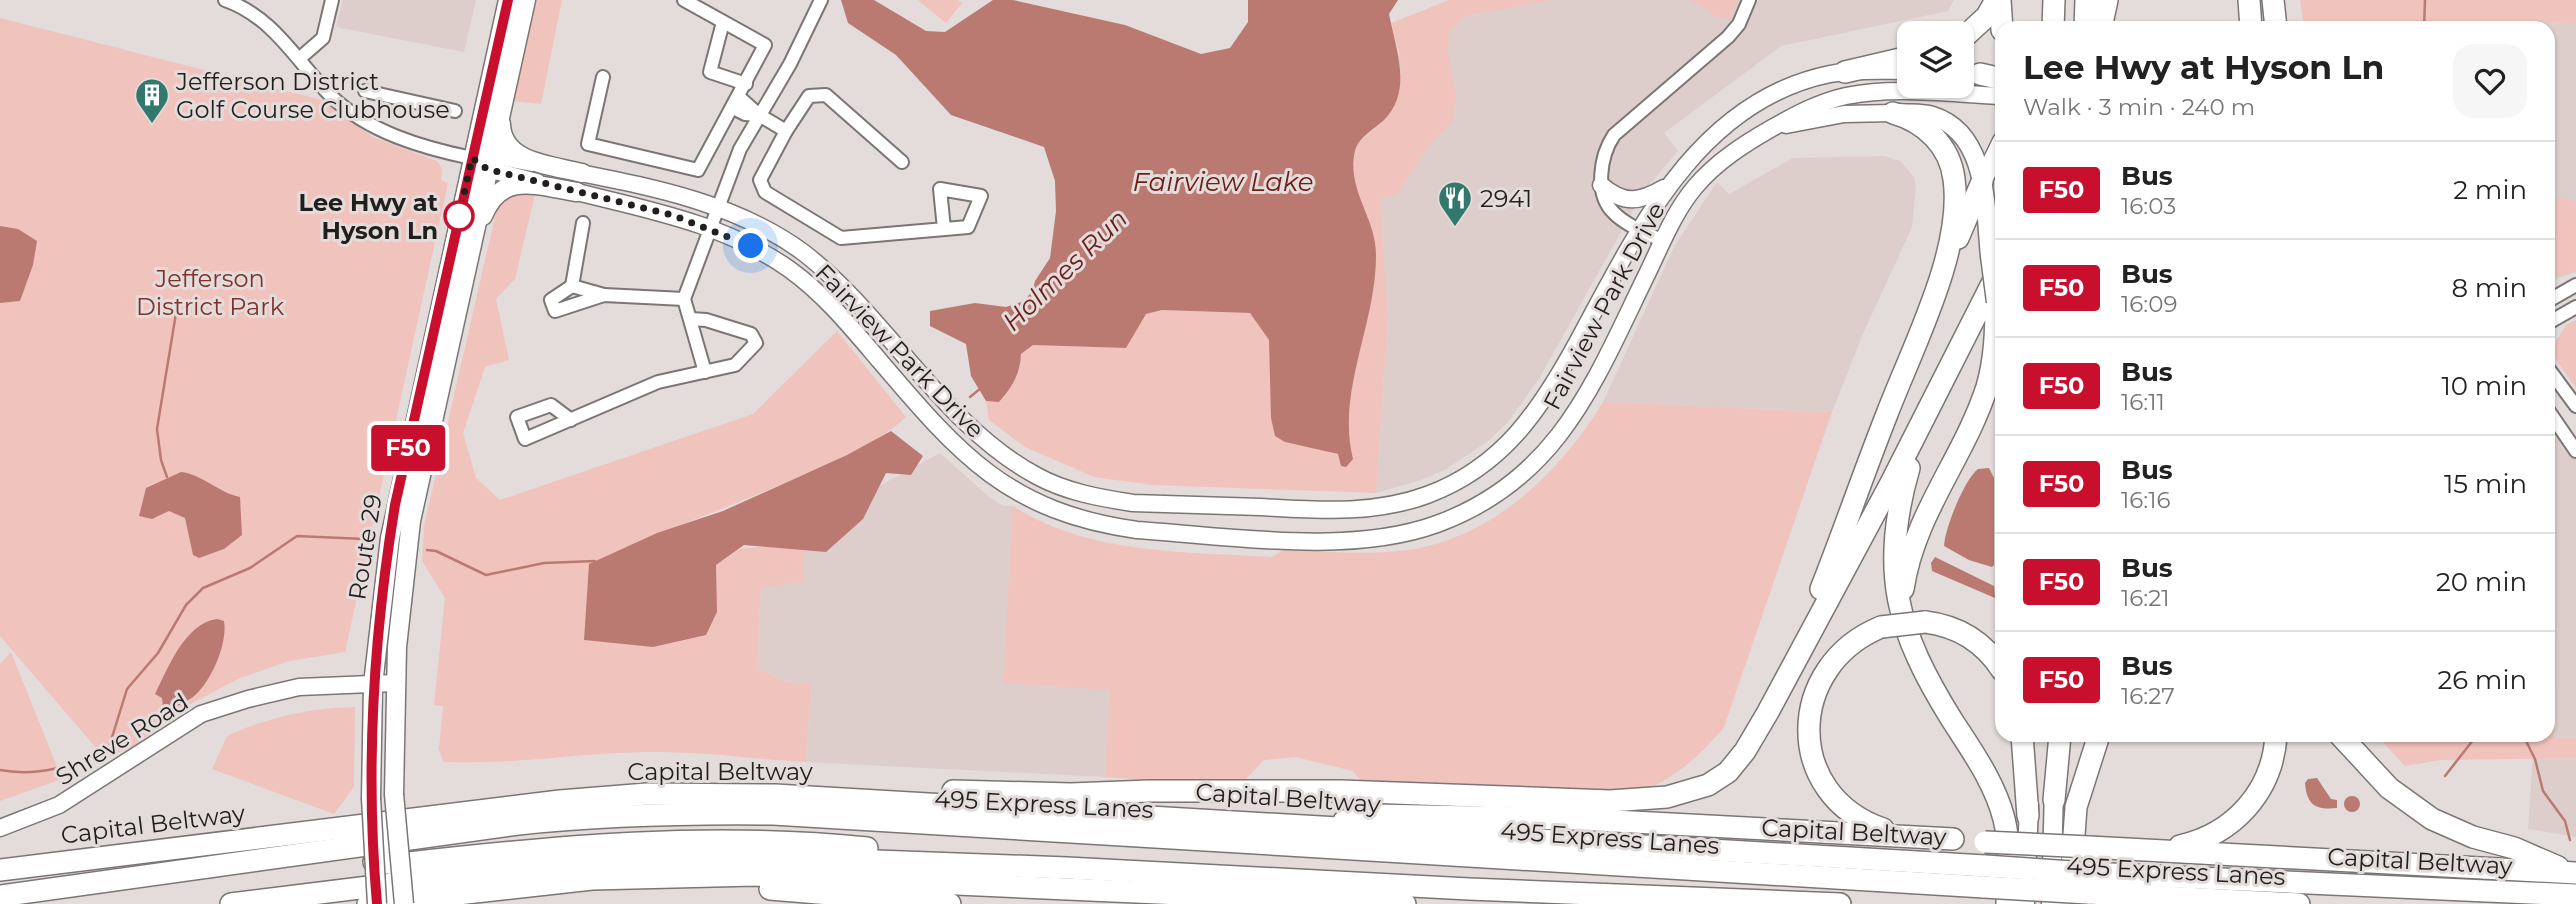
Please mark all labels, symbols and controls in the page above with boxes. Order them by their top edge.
map controls [1897,21,1974,98]
button: layers [1897,21,1974,98]
button: heart [2453,44,2527,118]
text: Lee Hwy at Hyson Ln [2023,47,2384,87]
place label: Jefferson District Golf Course Clubhouse [175,67,450,124]
building icon: Jefferson District Golf Course Clubhouse [133,76,171,125]
text: Walk · 3 min · 240 m [2023,93,2255,121]
text: Bus [2121,160,2173,192]
water label: Fairview Lake [1133,166,1313,198]
text: 2 min [2453,174,2527,206]
text: F50 [2039,175,2084,204]
restaurant icon: 2941 [1436,179,1474,228]
place label: 2941 [1480,184,1532,213]
place label: Lee Hwy at Hyson Ln [299,188,439,245]
text: 16:03 [2121,192,2176,220]
street label: Fairview Park Drive [1537,197,1671,415]
marker: Lee Hwy at Hyson Ln [444,201,474,231]
water label: Holmes Run [996,203,1134,337]
your location [733,228,768,263]
street label: Fairview Park Drive [810,258,990,444]
text: Bus [2121,258,2173,290]
park label: Jefferson District Park [136,264,285,321]
text: 8 min [2451,272,2527,304]
text: F50 [2039,273,2084,302]
text: 16:09 [2121,290,2177,318]
text: Bus [2121,356,2173,388]
text: 10 min [2441,370,2527,402]
text: F50 [2039,371,2084,400]
text: 16:11 [2121,388,2165,416]
line badge: F50 [368,425,448,471]
text: F50 [385,433,431,462]
text: Bus [2121,454,2173,486]
text: 15 min [2444,468,2527,500]
text: F50 [2039,469,2084,498]
text: 16:16 [2121,486,2171,514]
street label: Route 29 [342,492,388,602]
text: Bus [2121,552,2173,584]
text: 20 min [2436,566,2527,598]
text: F50 [2039,567,2084,596]
text: 16:21 [2121,584,2170,612]
text: Bus [2121,650,2173,682]
text: 26 min [2437,664,2527,696]
text: F50 [2039,665,2084,694]
text: 16:27 [2121,682,2175,710]
street label: Shreve Road [50,687,194,791]
street label: Capital Beltway [627,757,813,786]
street label: Capital Beltway [1195,777,1381,819]
street label: 495 Express Lanes [934,784,1154,824]
street label: Capital Beltway [59,798,247,850]
street label: Capital Beltway [1761,813,1947,851]
street label: 495 Express Lanes [1500,816,1720,860]
street label: Capital Beltway [2327,842,2513,880]
street label: 495 Express Lanes [2066,851,2286,891]

